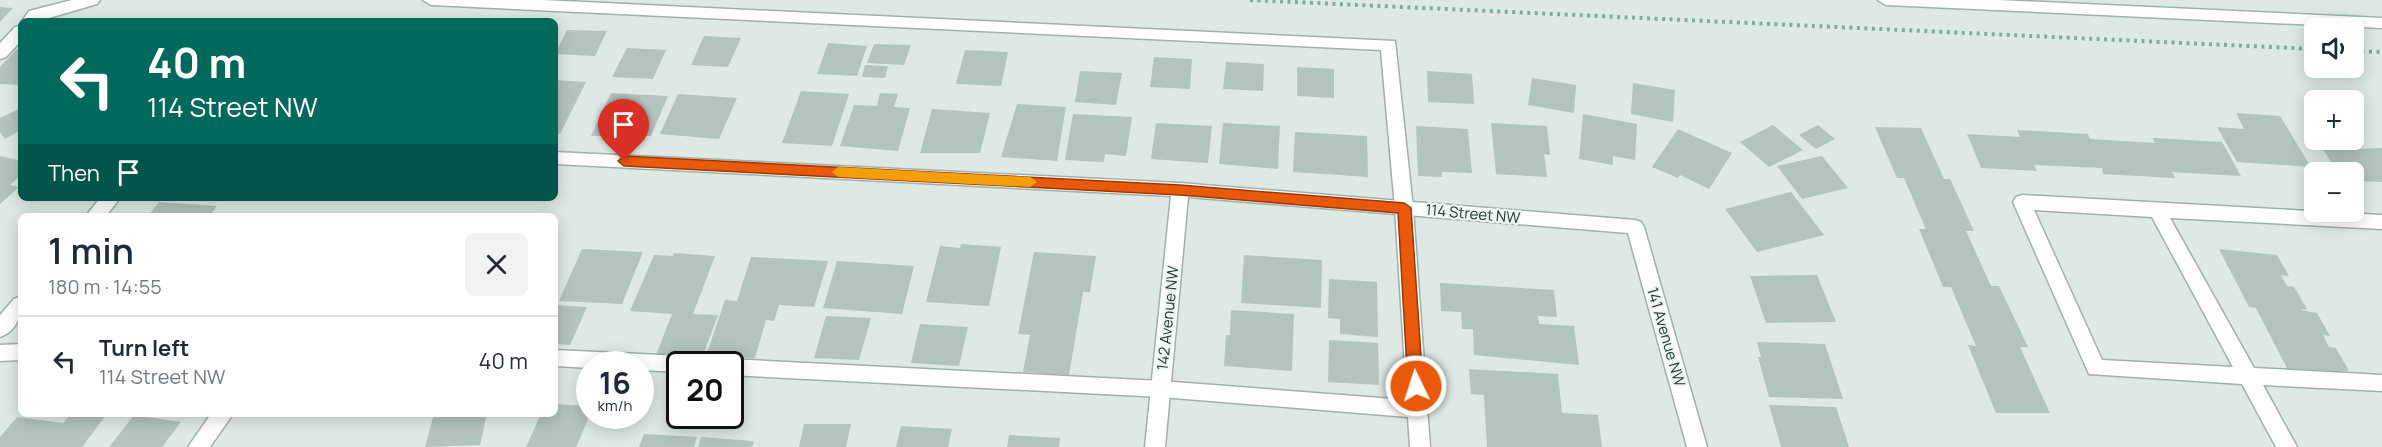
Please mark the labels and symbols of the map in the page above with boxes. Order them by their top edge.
pin [598,99,649,161]
street label: 114 Street NW [1425,199,1521,228]
street label: 142 Avenue NW [1152,265,1183,371]
street label: 141 Avenue NW [1642,285,1691,389]
speed limit sign: 20 [666,351,744,429]
position arrow [1384,354,1448,418]

